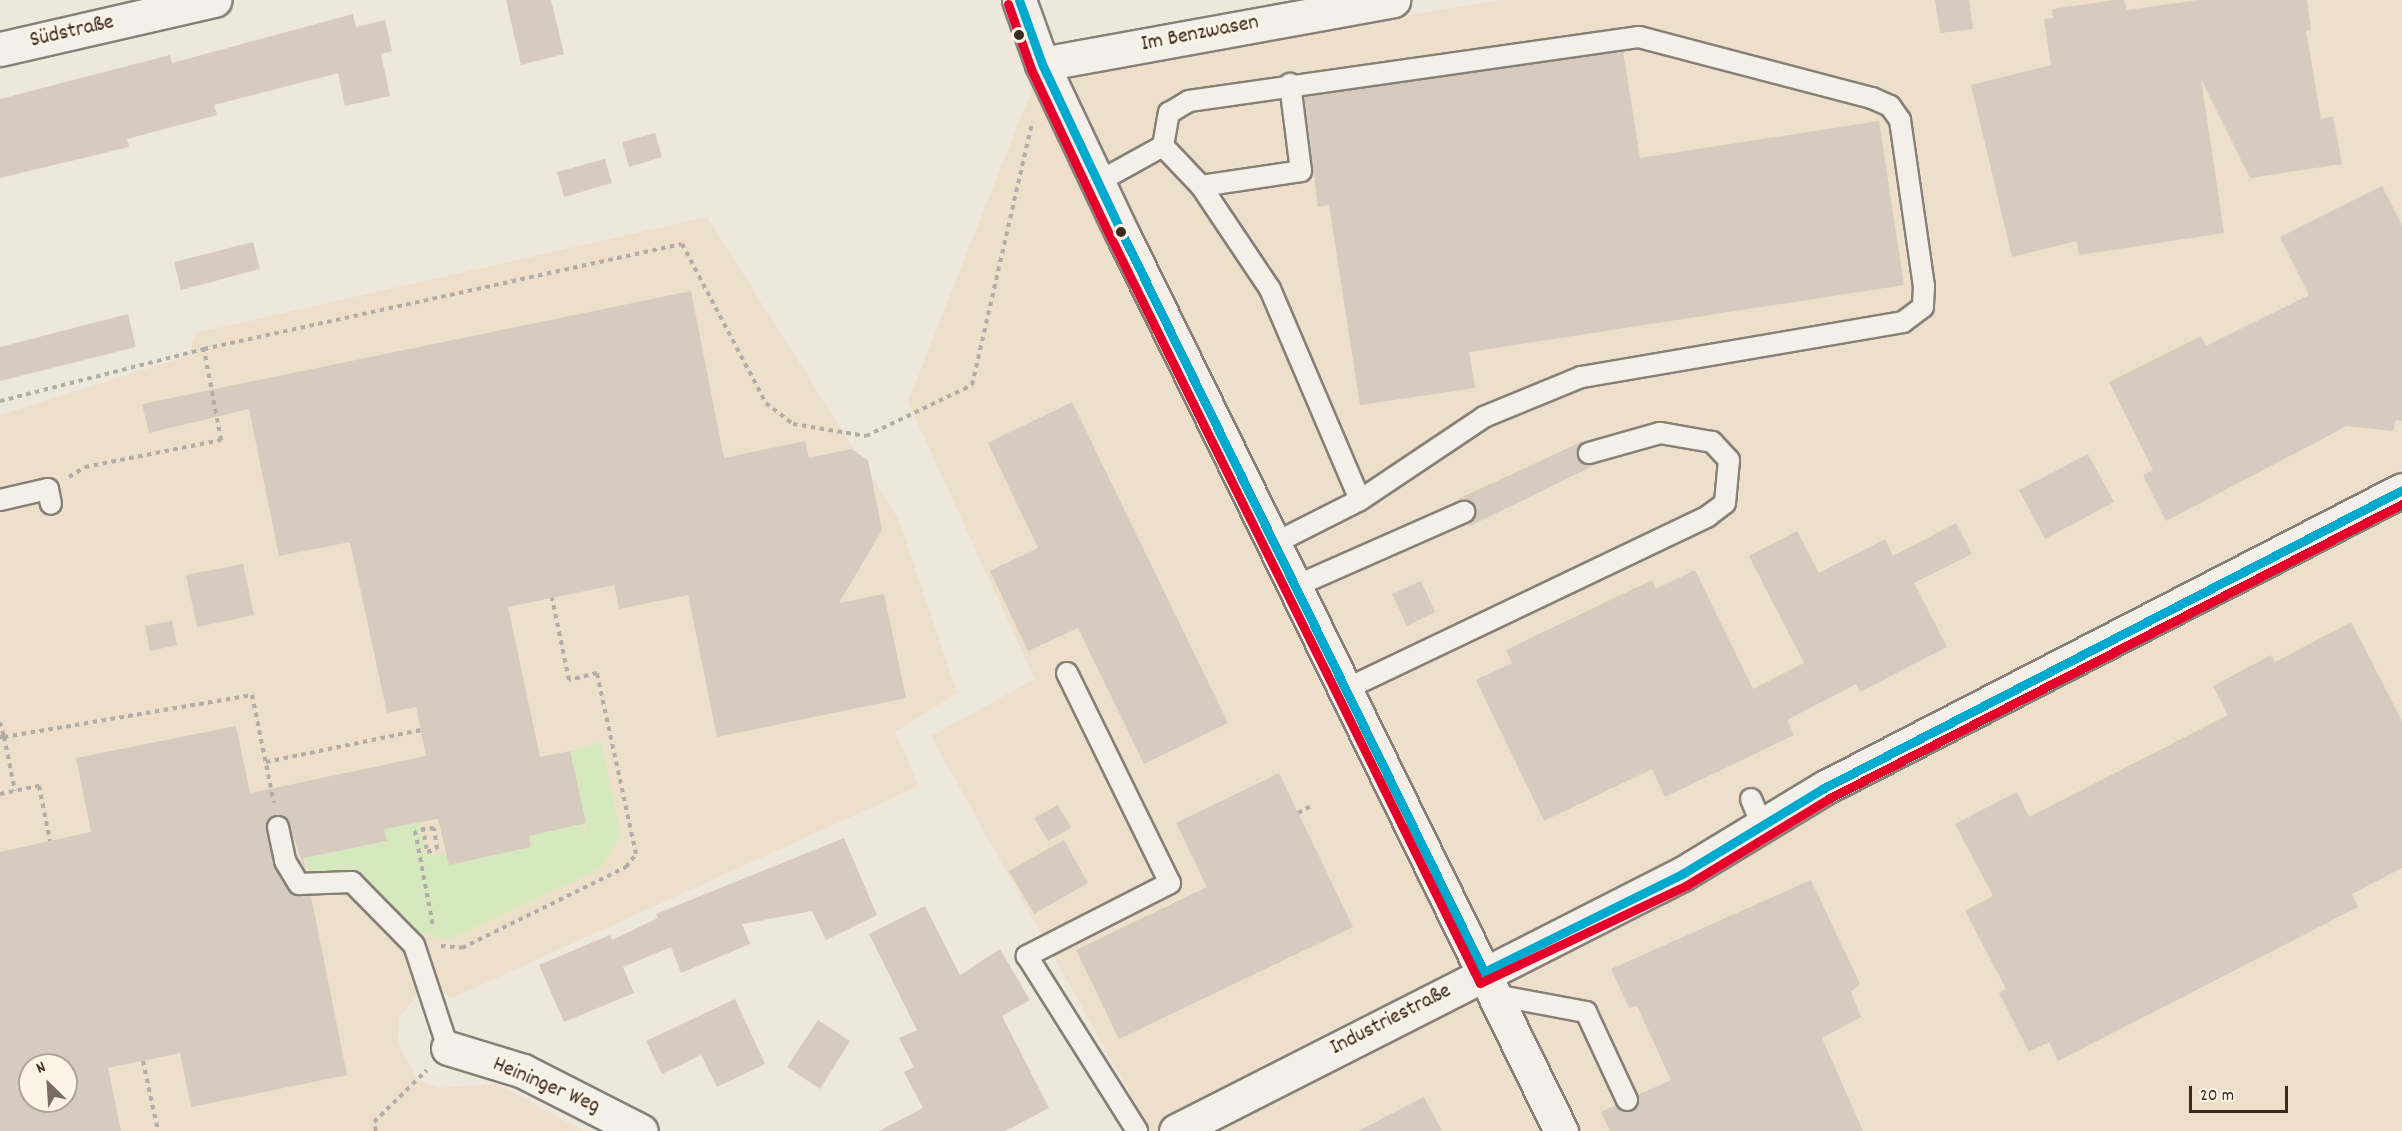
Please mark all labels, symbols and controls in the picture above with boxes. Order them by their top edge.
street label: Südstraße [27,10,117,54]
street label: Im Benzwasen [1139,10,1261,58]
unlabelled marker [1013,29,1025,41]
unlabelled marker [1115,226,1127,238]
street label: Industriestraße [1326,978,1456,1062]
street label: Heininger Weg [488,1052,604,1120]
north arrow [18,1053,78,1113]
text: N [33,1056,49,1080]
scale bar [2192,1074,2291,1112]
text: 20 m [2200,1084,2234,1109]

